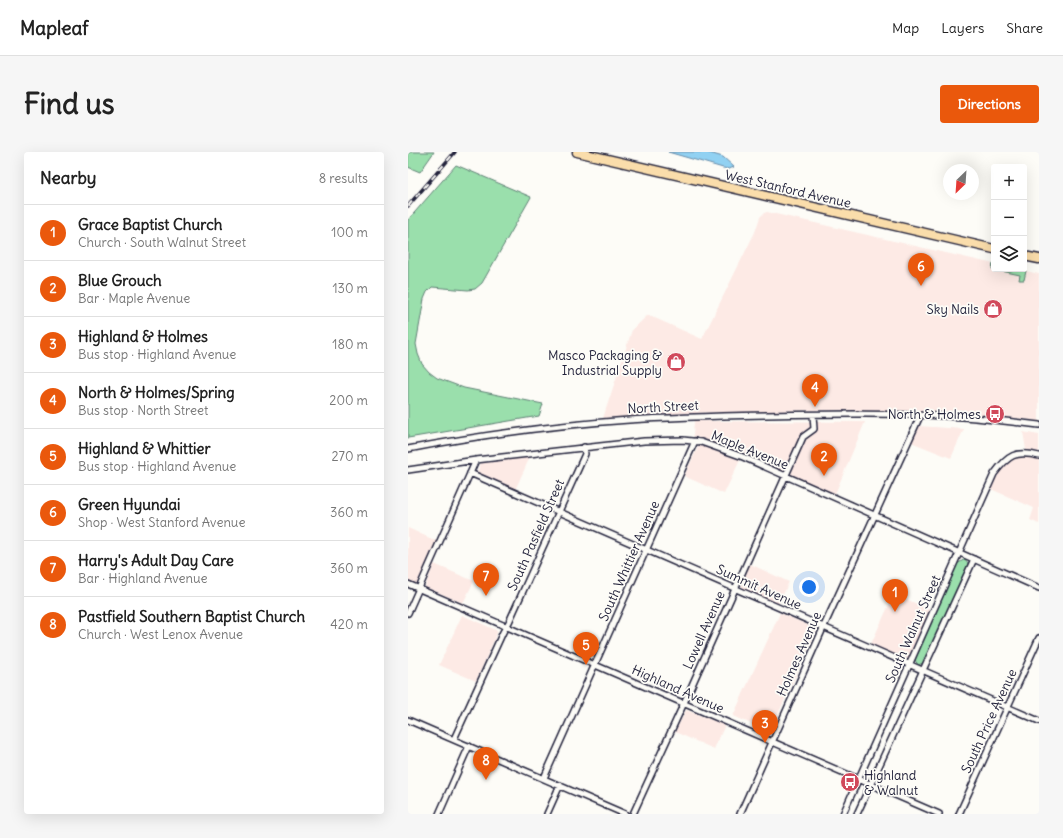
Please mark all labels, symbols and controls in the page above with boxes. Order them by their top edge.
text: Mapleaf [20,16,89,40]
text: Map [892,19,919,37]
text: Layers [941,19,984,37]
text: Share [1006,19,1043,37]
button: Directions [940,85,1039,123]
text: Find us [24,86,115,122]
north arrow [943,164,979,200]
map controls [991,164,1027,272]
button: + [991,164,1027,200]
street label: West Stanford Avenue [723,166,853,212]
text: Nearby [40,167,96,189]
text: 8 results [319,170,368,187]
button: − [991,200,1027,236]
text: Grace Baptist Church [78,215,222,234]
text: 1 [50,224,56,241]
text: 100 m [331,224,368,241]
text: Church · South Walnut Street [78,234,246,251]
button: layers [991,236,1027,272]
pin: 6 [908,253,934,286]
text: Blue Grouch [78,271,162,290]
text: 2 [49,280,57,297]
text: 130 m [332,280,368,297]
text: Bar · Maple Avenue [78,290,190,307]
shop icon: Sky Nails [982,298,1004,320]
place label: Sky Nails [927,301,979,318]
text: Highland & Holmes [78,327,208,346]
text: 3 [49,336,57,353]
text: 180 m [332,336,368,353]
text: Bus stop · Highland Avenue [78,346,236,363]
place label: Masco Packaging & Industrial Supply [548,347,662,379]
shop icon: Masco Packaging & Industrial Supply [665,351,687,373]
pin: 4 [802,374,828,407]
text: North & Holmes/Spring [78,383,235,402]
text: 4 [49,392,57,409]
text: 200 m [329,392,368,409]
street label: North Street [627,397,700,417]
text: Bus stop · North Street [78,402,208,419]
bus stop icon: North & Holmes [984,403,1006,425]
place label: North & Holmes [888,406,981,423]
street label: Maple Avenue [709,427,791,473]
text: Highland & Whittier [78,439,211,458]
pin: 2 [811,443,837,476]
text: 5 [49,448,57,465]
text: 270 m [331,448,368,465]
text: Bus stop · Highland Avenue [78,458,236,475]
street label: South Pasfield Street [504,476,569,593]
text: Green Hyundai [78,495,180,514]
street label: South Whittier Avenue [595,498,663,624]
text: 6 [49,504,57,521]
text: 360 m [330,504,368,521]
text: Shop · West Stanford Avenue [78,514,245,531]
text: Harry's Adult Day Care [78,551,234,570]
text: 7 [50,560,56,577]
text: 360 m [330,560,368,577]
street label: Summit Avenue [714,561,804,613]
pin: 7 [473,563,499,596]
text: Bar · Highland Avenue [78,570,208,587]
street label: South Walnut Street [882,572,945,685]
your location [799,577,819,597]
pin: 1 [882,579,908,612]
street label: Lowell Avenue [679,588,729,672]
text: Pastfield Southern Baptist Church [78,607,305,626]
street label: Holmes Avenue [773,609,825,699]
text: 8 [49,616,57,633]
text: 420 m [330,616,368,633]
text: Church · West Lenox Avenue [78,626,243,643]
pin: 5 [573,632,599,665]
street label: Highland Avenue [629,661,727,717]
street label: South Price Avenue [957,666,1021,776]
pin: 3 [752,710,778,743]
pin: 8 [473,747,499,780]
place label: Highland & Walnut [864,767,919,799]
bus stop icon: Highland & Walnut [839,771,861,793]

